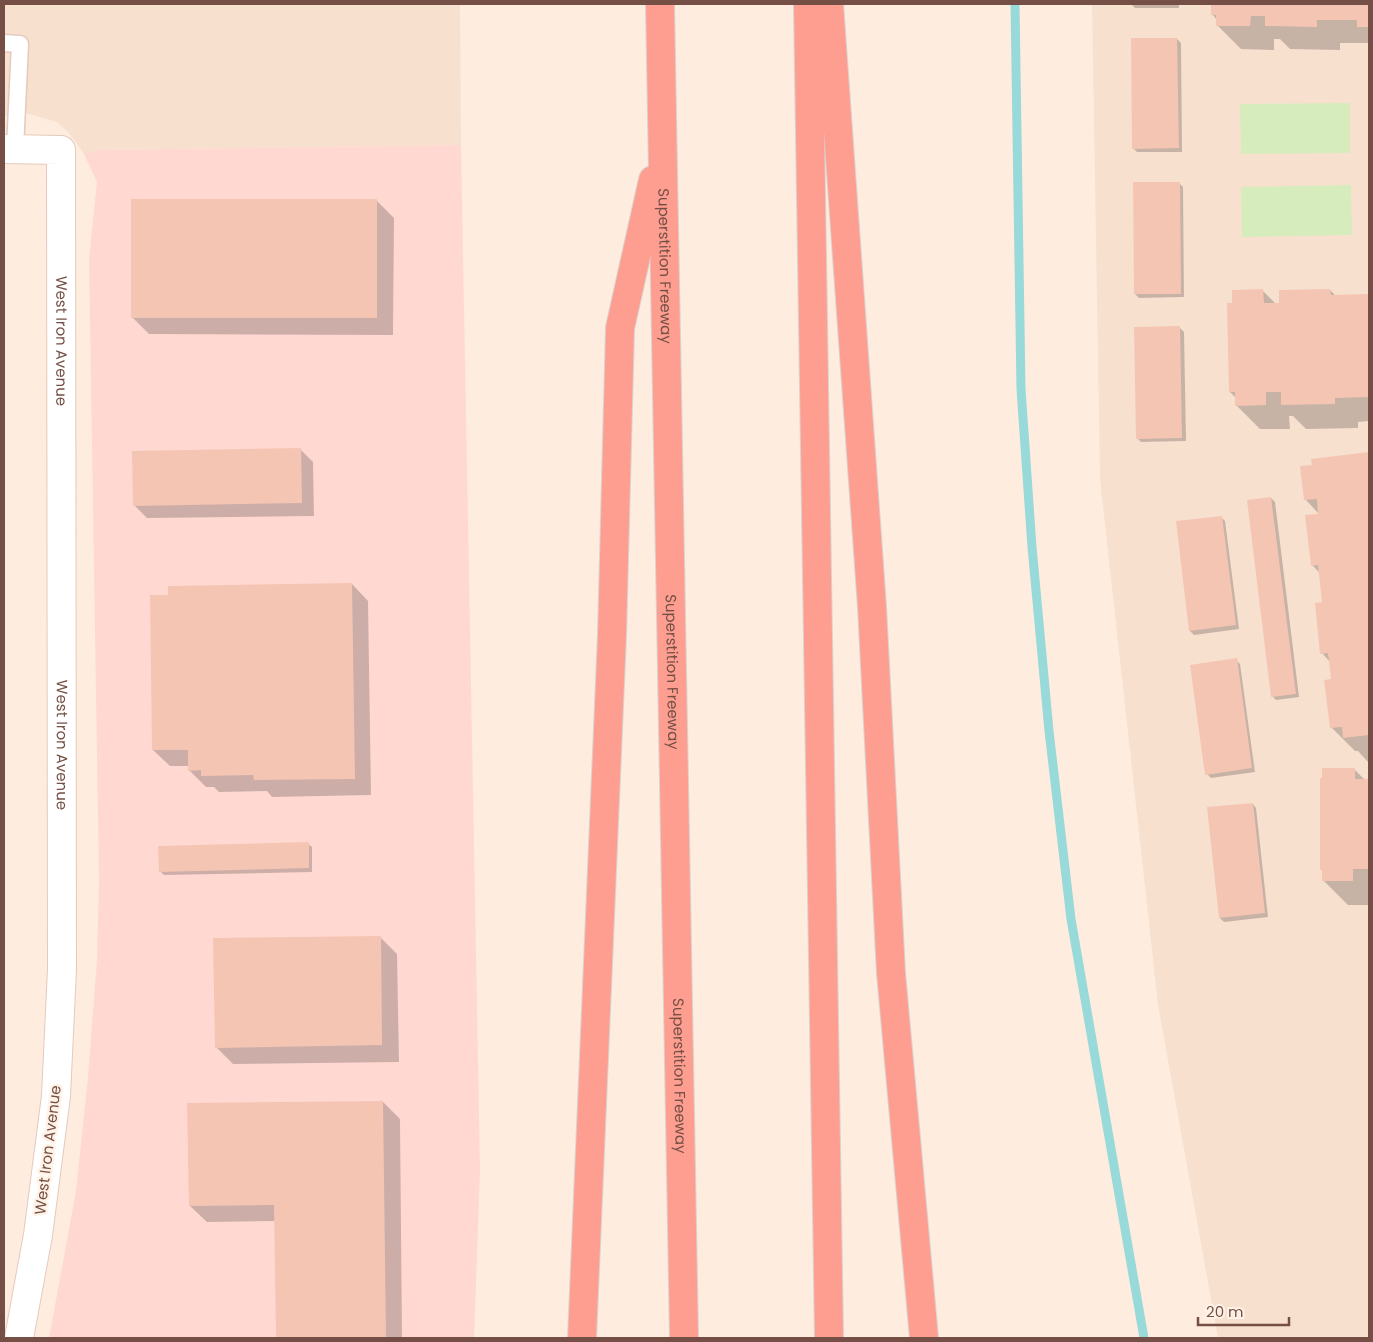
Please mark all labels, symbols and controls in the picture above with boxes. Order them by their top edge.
street label: Superstition Freeway [653,188,677,344]
street label: West Iron Avenue [51,276,72,406]
street label: Superstition Freeway [661,594,684,750]
street label: West Iron Avenue [52,680,73,810]
street label: Superstition Freeway [668,998,692,1154]
street label: West Iron Avenue [29,1084,66,1216]
scale bar [1198,1294,1289,1326]
text: 20 m [1206,1301,1244,1322]

